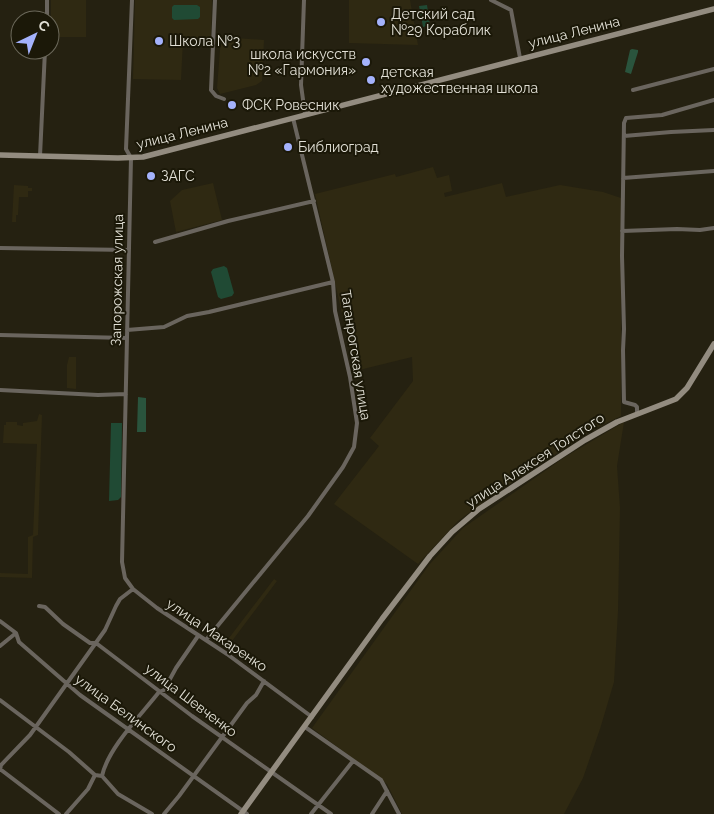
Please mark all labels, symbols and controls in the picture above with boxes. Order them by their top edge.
place label: Детский сад №29 Кораблик [391,6,491,38]
north arrow [10,10,60,60]
street label: улица Ленина [527,13,621,51]
text: С [35,16,53,35]
marker: Детский сад №29 Кораблик [375,16,387,28]
place label: Школа №3 [169,33,240,49]
marker: Школа №3 [153,35,165,47]
place label: школа искусств №2 «Гармония» [248,46,356,78]
marker: школа искусств №2 «Гармония» [360,56,372,68]
place label: детская художественная школа [381,64,538,96]
marker: детская художественная школа [365,74,377,86]
place label: ФСК Ровесник [242,97,339,113]
marker: ФСК Ровесник [226,99,238,111]
street label: улица Ленина [135,114,229,152]
place label: Библиоград [298,139,379,155]
marker: Библиоград [282,141,294,153]
place label: ЗАГС [161,168,195,184]
marker: ЗАГС [145,170,157,182]
street label: Запорожская улица [108,214,126,346]
street label: Таганрогская улица [338,289,374,421]
street label: улица Алексея Толстого [463,409,607,511]
street label: улица Макаренко [164,595,270,675]
street label: улица Шевченко [142,660,240,740]
street label: улица Белинского [72,671,180,755]

